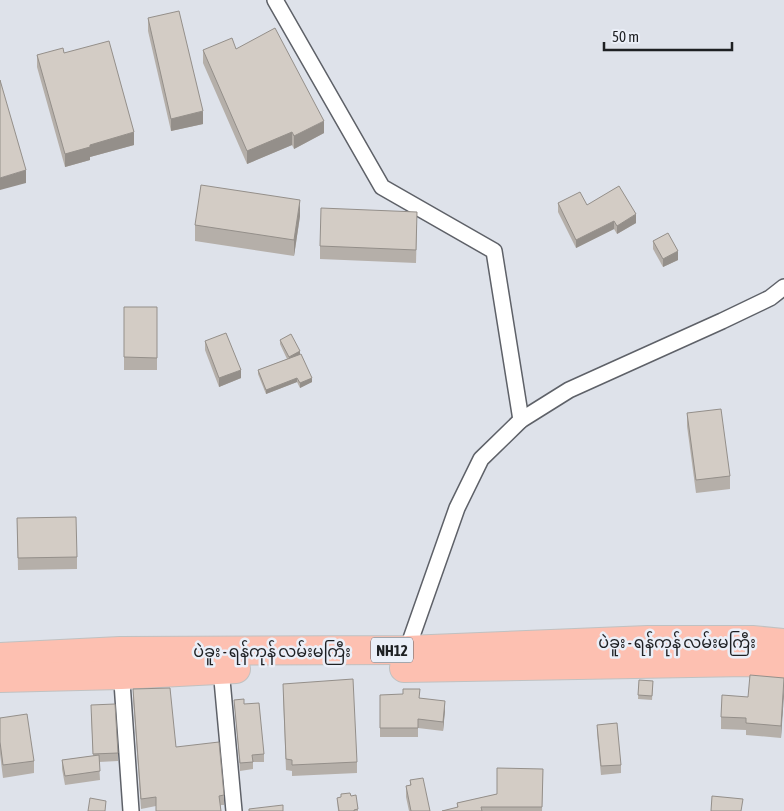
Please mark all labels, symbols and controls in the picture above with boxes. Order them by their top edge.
scale bar [604,20,732,52]
text: 50 m [612,28,639,45]
street label: ပဲခူး - ရန်ကုန် လမ်းမကြီး [598,631,756,657]
road number: NH12 [371,638,413,662]
street label: ပဲခူး - ရန်ကုန် လမ်းမကြီး [193,640,351,666]

